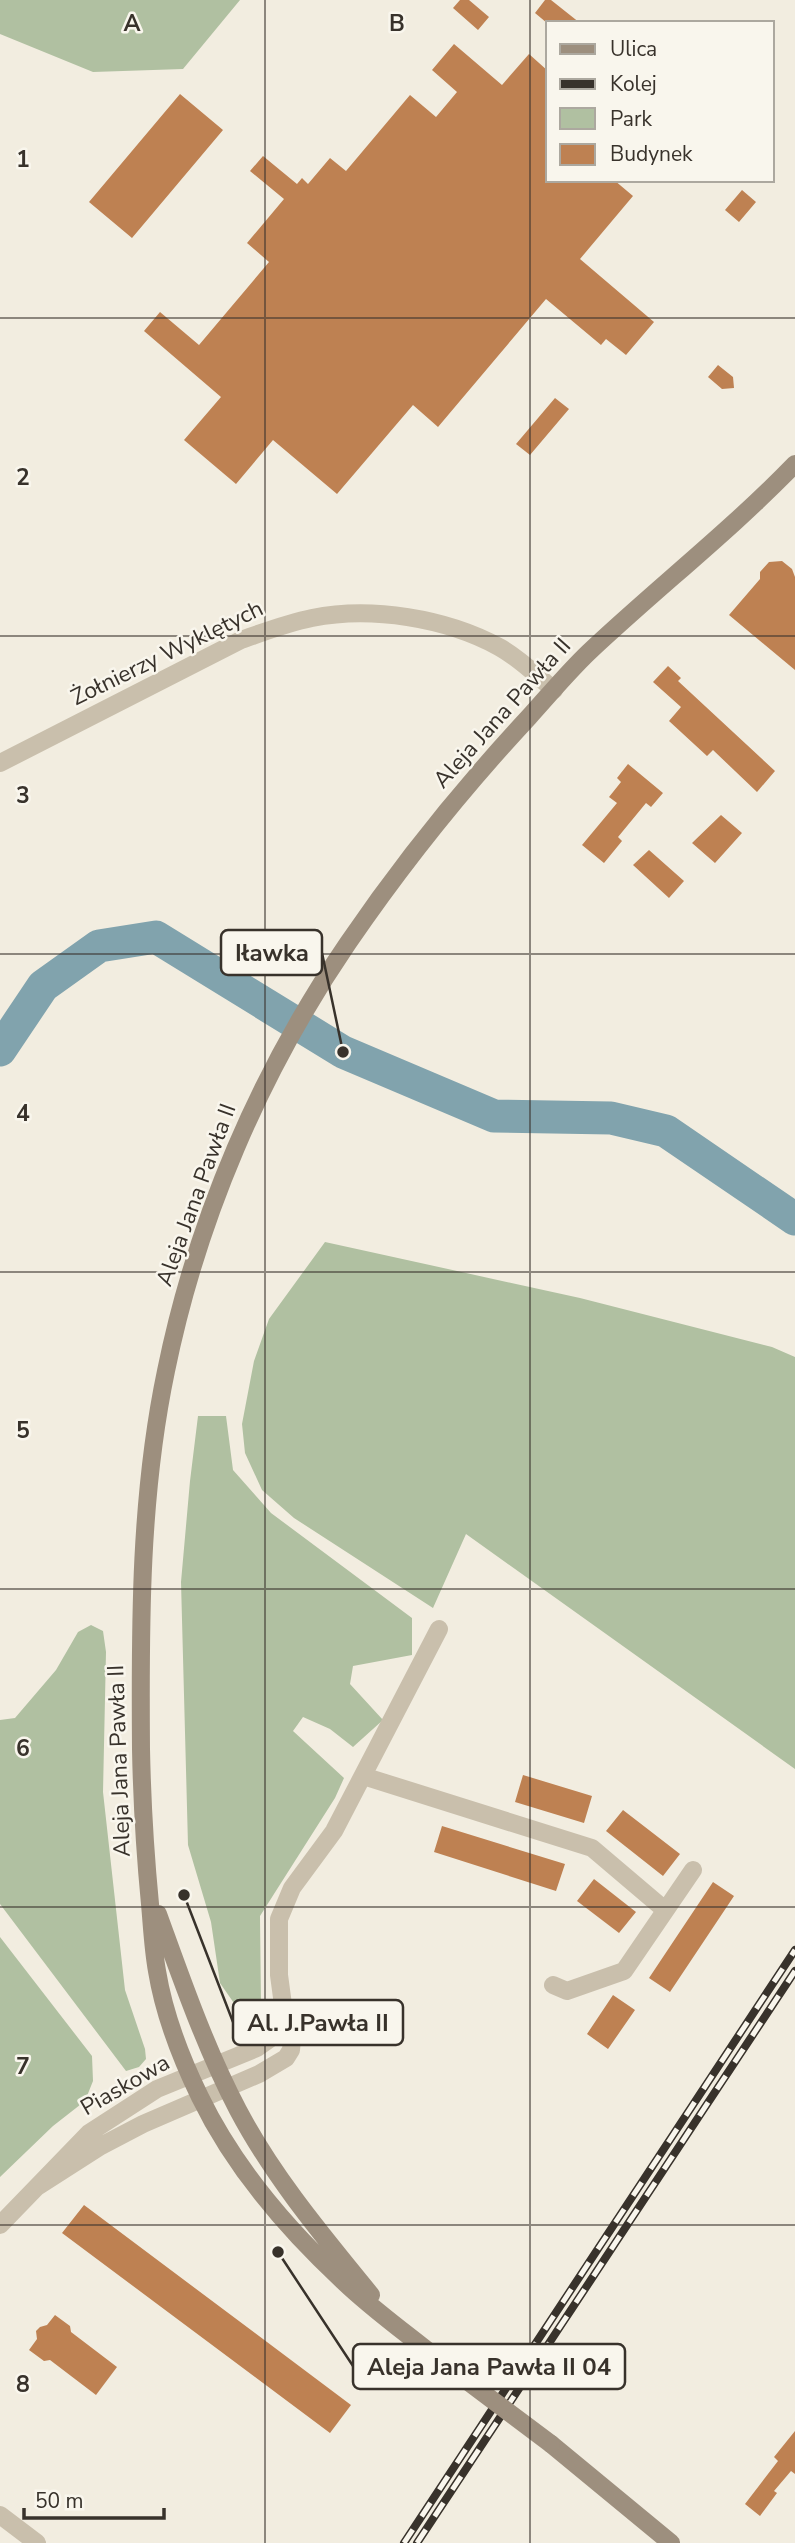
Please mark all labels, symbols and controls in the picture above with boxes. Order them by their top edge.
text: A [123,8,141,39]
text: B [389,8,405,39]
legend [546,21,774,182]
text: Ulica [610,35,657,63]
text: Kolej [610,70,657,98]
text: Park [610,105,652,133]
text: Budynek [610,140,693,168]
text: 1 [16,144,30,175]
text: 2 [16,462,30,493]
street label: Żołnierzy Wyklętych [66,593,268,713]
street label: Aleja Jana Pawła II [426,631,578,795]
text: 3 [16,780,30,811]
callout: Iławka [221,930,322,975]
text: Iławka [235,937,309,969]
text: 4 [16,1098,30,1129]
street label: Aleja Jana Pawła II [149,1099,243,1291]
text: 5 [16,1415,30,1446]
street label: Aleja Jana Pawła II [100,1664,138,1858]
text: 6 [16,1733,30,1764]
callout: Al. J.Pawła II [233,2000,403,2045]
text: Al. J.Pawła II [247,2007,389,2039]
street label: Piaskowa [75,2047,175,2123]
text: 7 [16,2051,30,2082]
callout: Aleja Jana Pawła II 04 [353,2344,625,2389]
text: Aleja Jana Pawła II 04 [367,2351,611,2383]
text: 8 [16,2369,30,2400]
scale bar [24,2476,164,2520]
text: 50 m [35,2487,84,2515]

